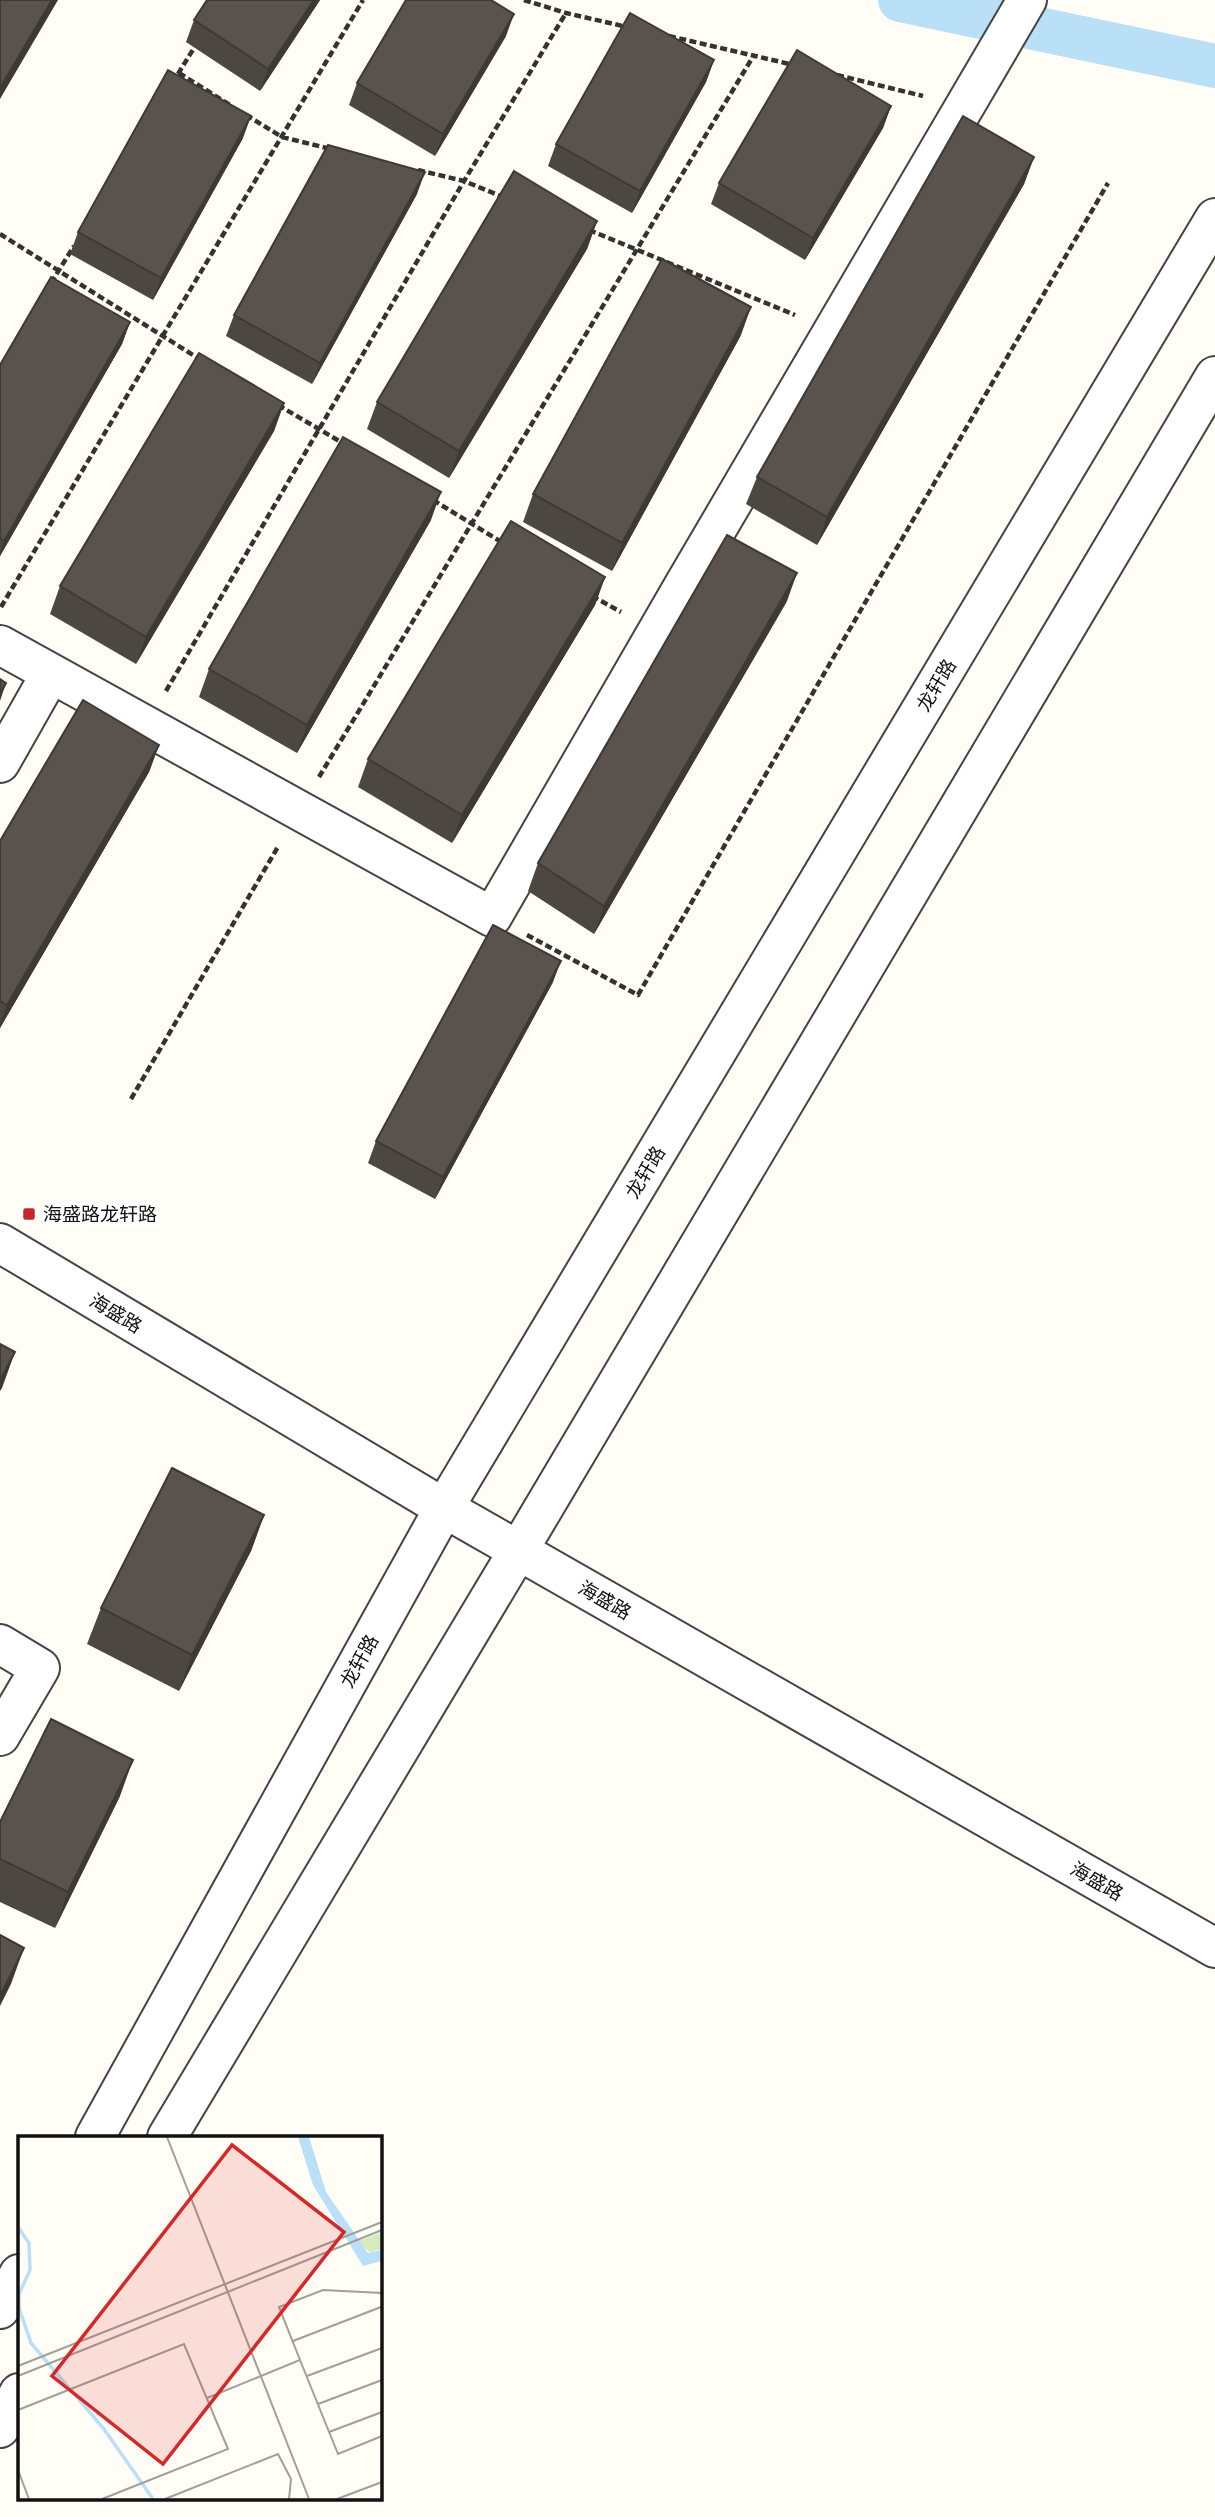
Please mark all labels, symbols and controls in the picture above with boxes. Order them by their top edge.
street label: 龙轩路 [911,654,961,716]
street label: 龙轩路 [620,1141,670,1203]
place label: 海盛路龙轩路 [43,1202,157,1226]
marker: 海盛路龙轩路 [21,1206,37,1222]
street label: 海盛路 [85,1288,147,1338]
street label: 海盛路 [574,1575,636,1625]
street label: 龙轩路 [335,1630,383,1692]
street label: 海盛路 [1066,1856,1128,1906]
inset map [18,2136,382,2500]

